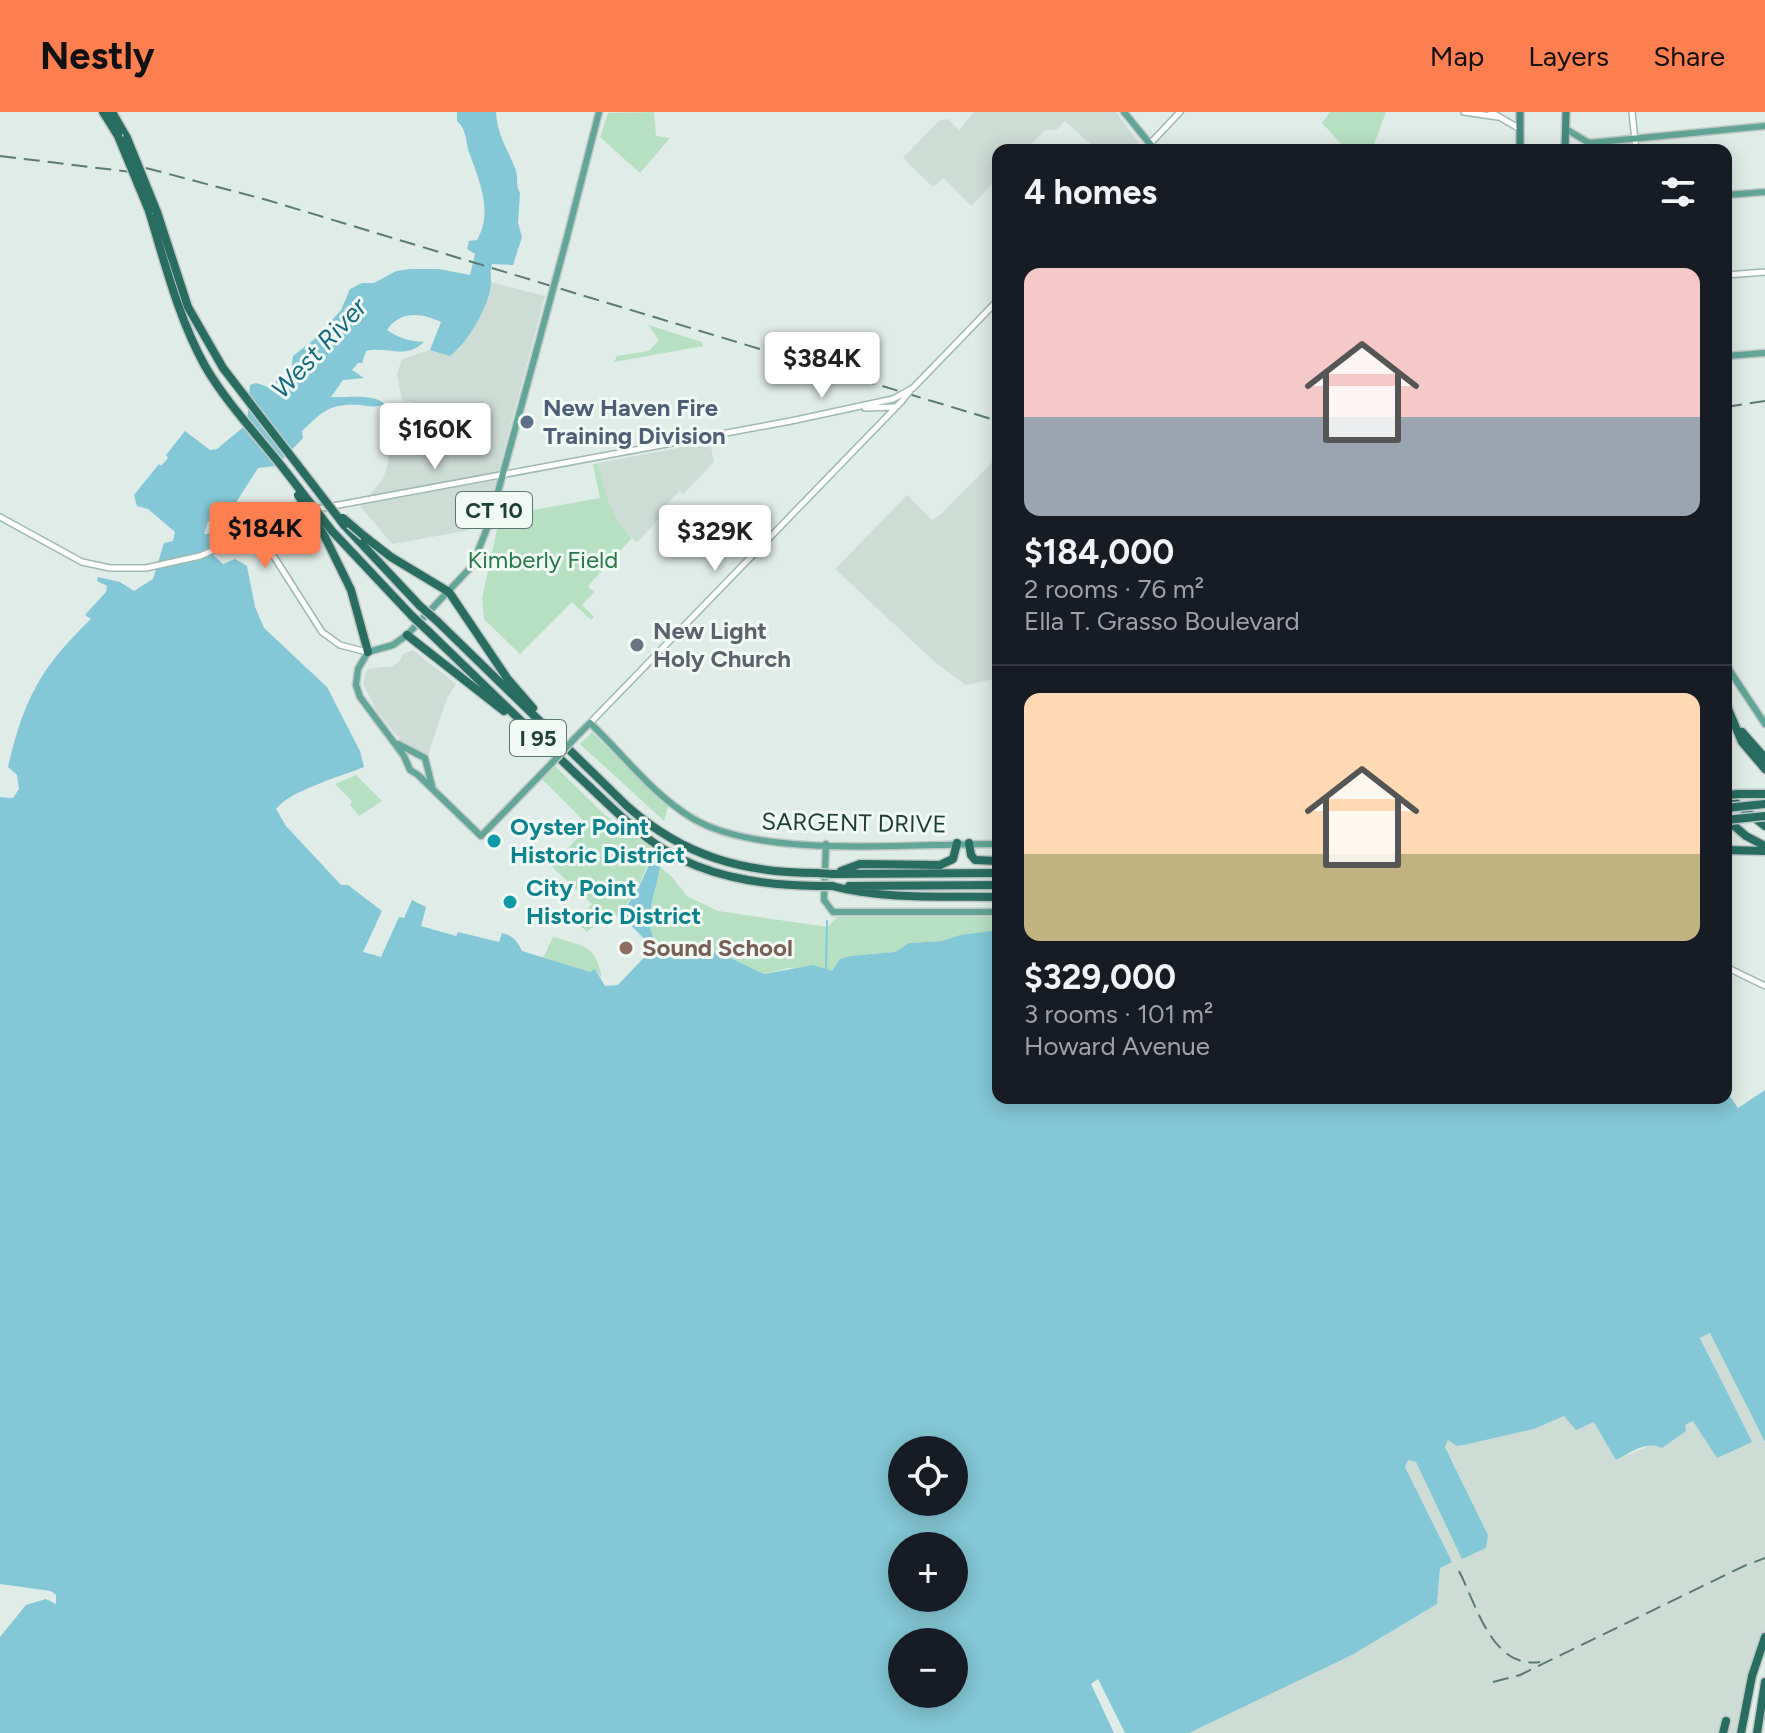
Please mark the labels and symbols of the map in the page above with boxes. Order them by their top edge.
water label: West River [265,290,374,405]
pin: $384K [766,332,878,400]
place label: New Haven Fire Training Division [543,393,726,450]
pin: $160K [379,403,491,471]
marker: New Haven Fire Training Division [518,413,536,431]
road number: CT 10 [456,492,532,528]
pin: $184K [209,502,321,570]
pin: $329K [659,505,771,573]
park label: Kimberly Field [468,545,618,574]
place label: New Light Holy Church [653,616,791,673]
marker: New Light Holy Church [628,636,646,654]
road number: I 95 [510,720,566,756]
street label: SARGENT DRIVE [761,806,947,839]
place label: Oyster Point Historic District [510,812,685,869]
marker: Oyster Point Historic District [485,832,503,850]
place label: City Point Historic District [526,873,701,930]
marker: City Point Historic District [501,893,519,911]
place label: Sound School [642,933,793,962]
marker: Sound School [617,939,635,957]

